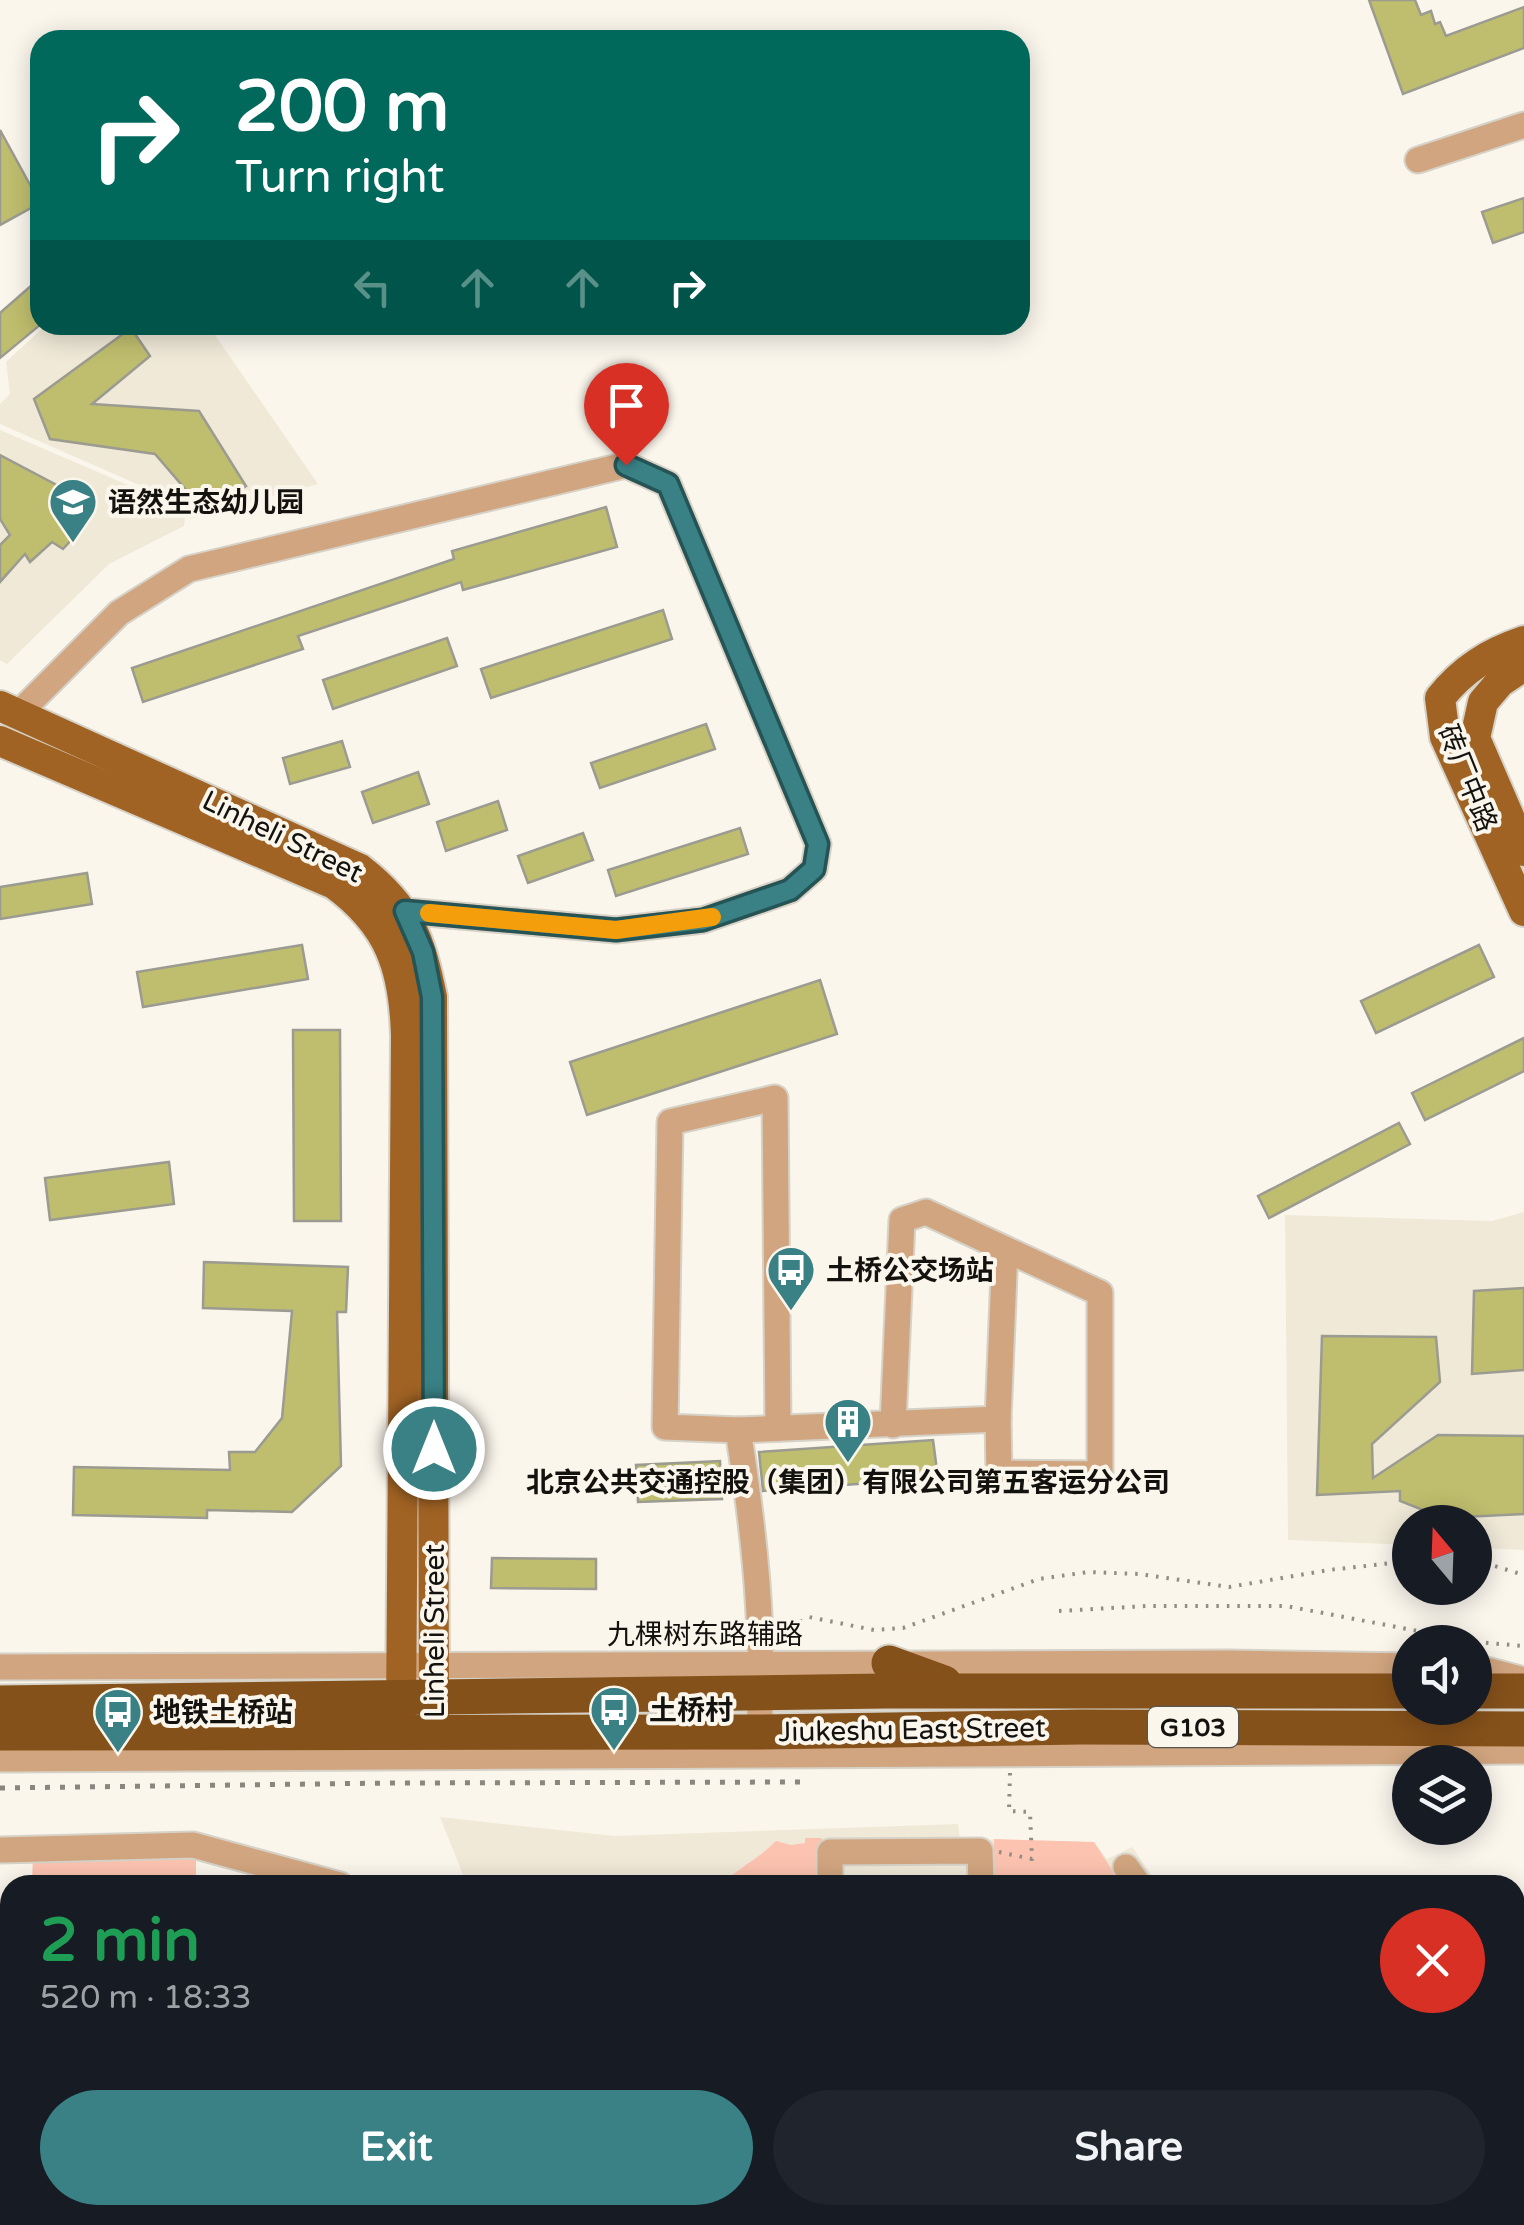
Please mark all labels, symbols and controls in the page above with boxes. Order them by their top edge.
text: 200 m [235,66,449,150]
icon: right [70,70,200,200]
text: Turn right [235,151,444,205]
icon: left [345,260,400,315]
icon: ahead [450,260,505,315]
icon: ahead [555,260,610,315]
icon: right [660,260,715,315]
pin [584,363,669,466]
icon: arrive [599,378,654,433]
school or university icon: 语然生态幼儿园 [47,476,99,544]
place label: 语然生态幼儿园 [108,486,304,520]
street label: 砖厂中路 [1430,720,1504,837]
street label: Linheli Street [197,783,369,891]
bus stop icon: 土桥公交场站 [765,1244,817,1312]
place label: 土桥公交场站 [826,1254,994,1288]
building icon: 北京公共交通控股（集团）有限公司第五客运分公司 [822,1396,874,1464]
position arrow [382,1397,486,1501]
place label: 北京公共交通控股（集团）有限公司第五客运分公司 [526,1466,1170,1500]
north arrow [1392,1505,1492,1605]
map controls [1392,1505,1492,1845]
street label: Linheli Street [418,1544,452,1718]
street label: 九棵树东路辅路 [607,1618,803,1652]
button: sound [1392,1625,1492,1725]
bus stop icon: 土桥村 [588,1684,640,1752]
bus stop icon: 地铁土桥站 [92,1686,144,1754]
place label: 土桥村 [649,1694,733,1728]
place label: 地铁土桥站 [153,1696,293,1730]
road number: G103 [1148,1707,1238,1747]
street label: Jiukeshu East Street [778,1711,1046,1749]
button: layers [1392,1745,1492,1845]
text: 2 min [40,1905,200,1977]
button: close [1380,1908,1485,2013]
text: 520 m · 18:33 [40,1979,252,2017]
button: Exit [40,2090,753,2205]
button: Share [773,2090,1485,2205]

